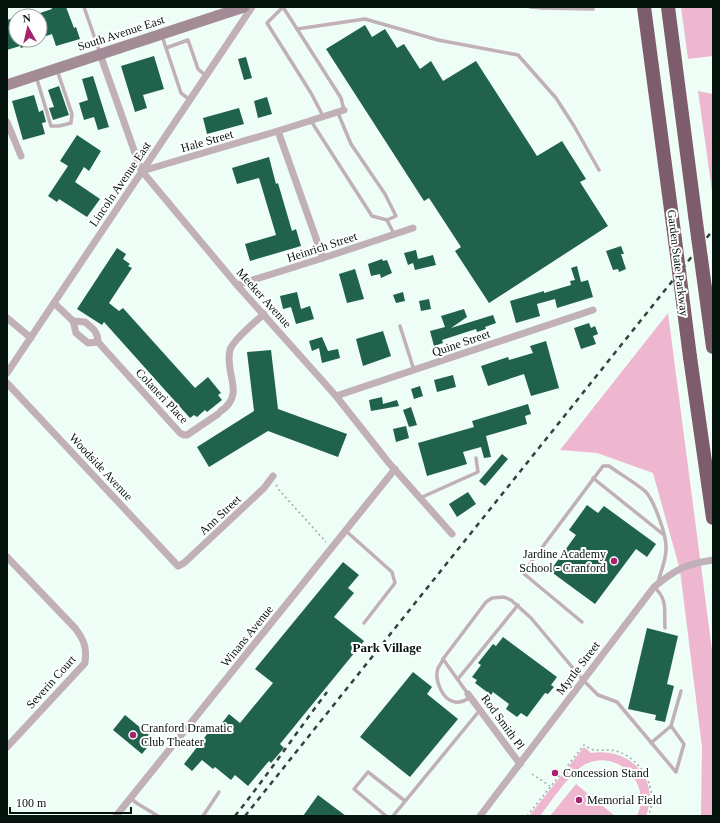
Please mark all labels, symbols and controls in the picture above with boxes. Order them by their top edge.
north arrow [8,8,48,48]
text: N [22,12,31,25]
street label: South Avenue East [76,12,167,54]
street label: Hale Street [179,127,235,155]
street label: Lincoln Avenue East [86,138,154,229]
street label: Garden State Parkway [665,209,691,317]
street label: Heinrich Street [285,229,359,265]
street label: Meeker Avenue [234,265,294,331]
street label: Quine Street [430,326,492,359]
street label: Colaneri Place [133,366,191,426]
street label: Woodside Avenue [66,431,136,503]
street label: Ann Street [196,492,244,538]
place label: Jardine Academy School - Cranford [519,547,606,575]
marker: Jardine Academy School - Cranford [609,556,619,566]
street label: Winans Avenue [218,602,276,670]
street label: Myrtle Street [553,638,603,698]
district label: Park Village [353,640,422,655]
street label: Severin Court [23,652,79,712]
street label: Rod Smith Pl [478,692,528,753]
place label: Cranford Dramatic Club Theater [141,721,232,749]
marker: Cranford Dramatic Club Theater [128,730,138,740]
place label: Concession Stand [563,766,649,780]
marker: Concession Stand [550,768,560,778]
scale bar [10,789,131,815]
place label: Memorial Field [587,793,662,807]
marker: Memorial Field [574,795,584,805]
text: 100 m [16,796,47,810]

